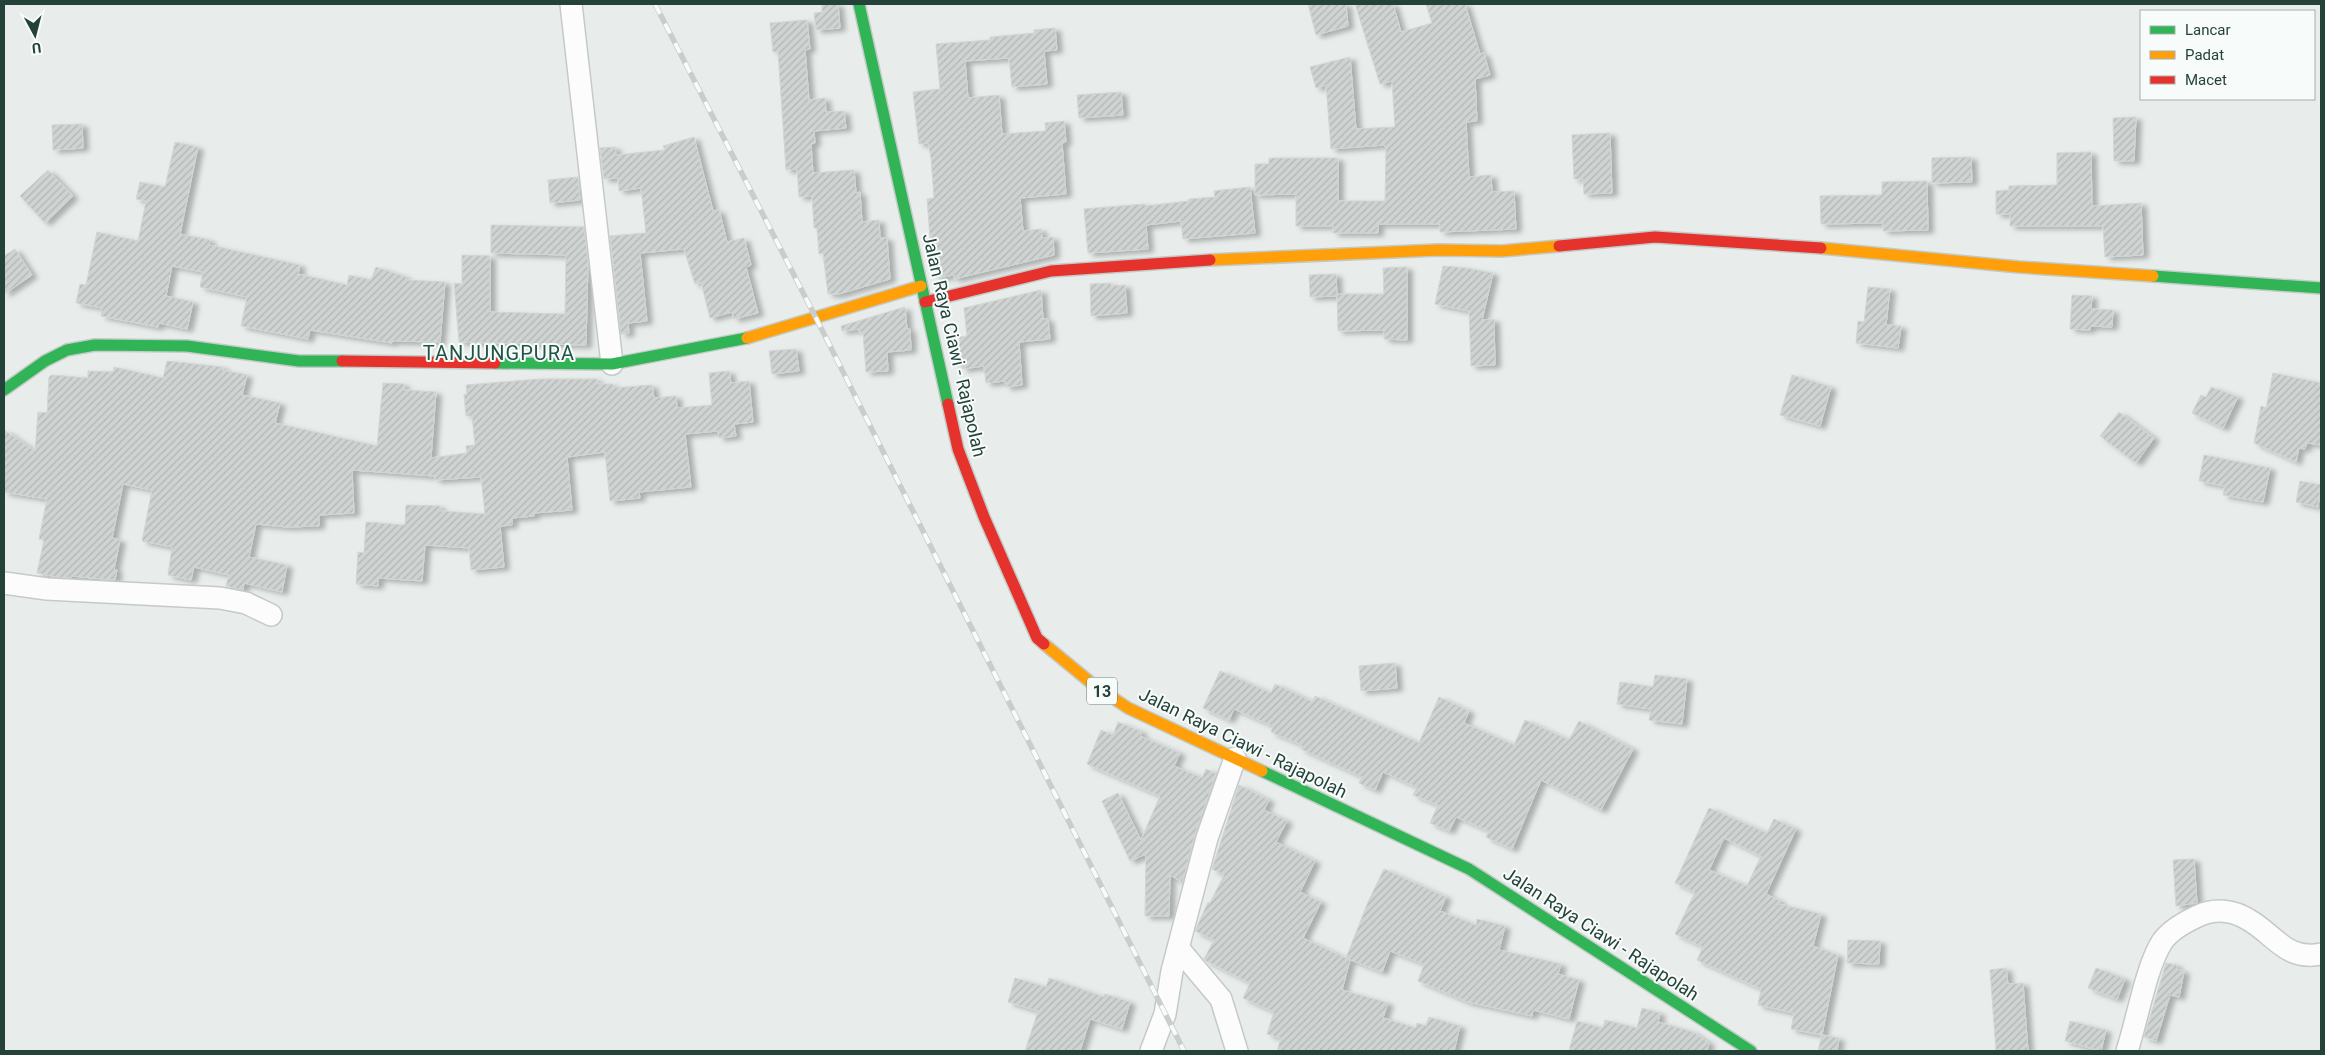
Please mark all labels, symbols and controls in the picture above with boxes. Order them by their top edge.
north arrow [10,10,60,60]
legend [2140,10,2315,100]
text: Lancar [2185,21,2231,39]
text: U [31,39,42,56]
text: Padat [2185,46,2224,64]
text: Macet [2185,71,2227,89]
street label: Jalan Raya Ciawi - Rajapolah [919,231,990,459]
district label: TANJUNGPURA [423,341,575,365]
road number: 13 [1087,678,1117,704]
street label: Jalan Raya Ciawi - Rajapolah [1136,683,1351,802]
street label: Jalan Raya Ciawi - Rajapolah [1500,862,1703,1005]

